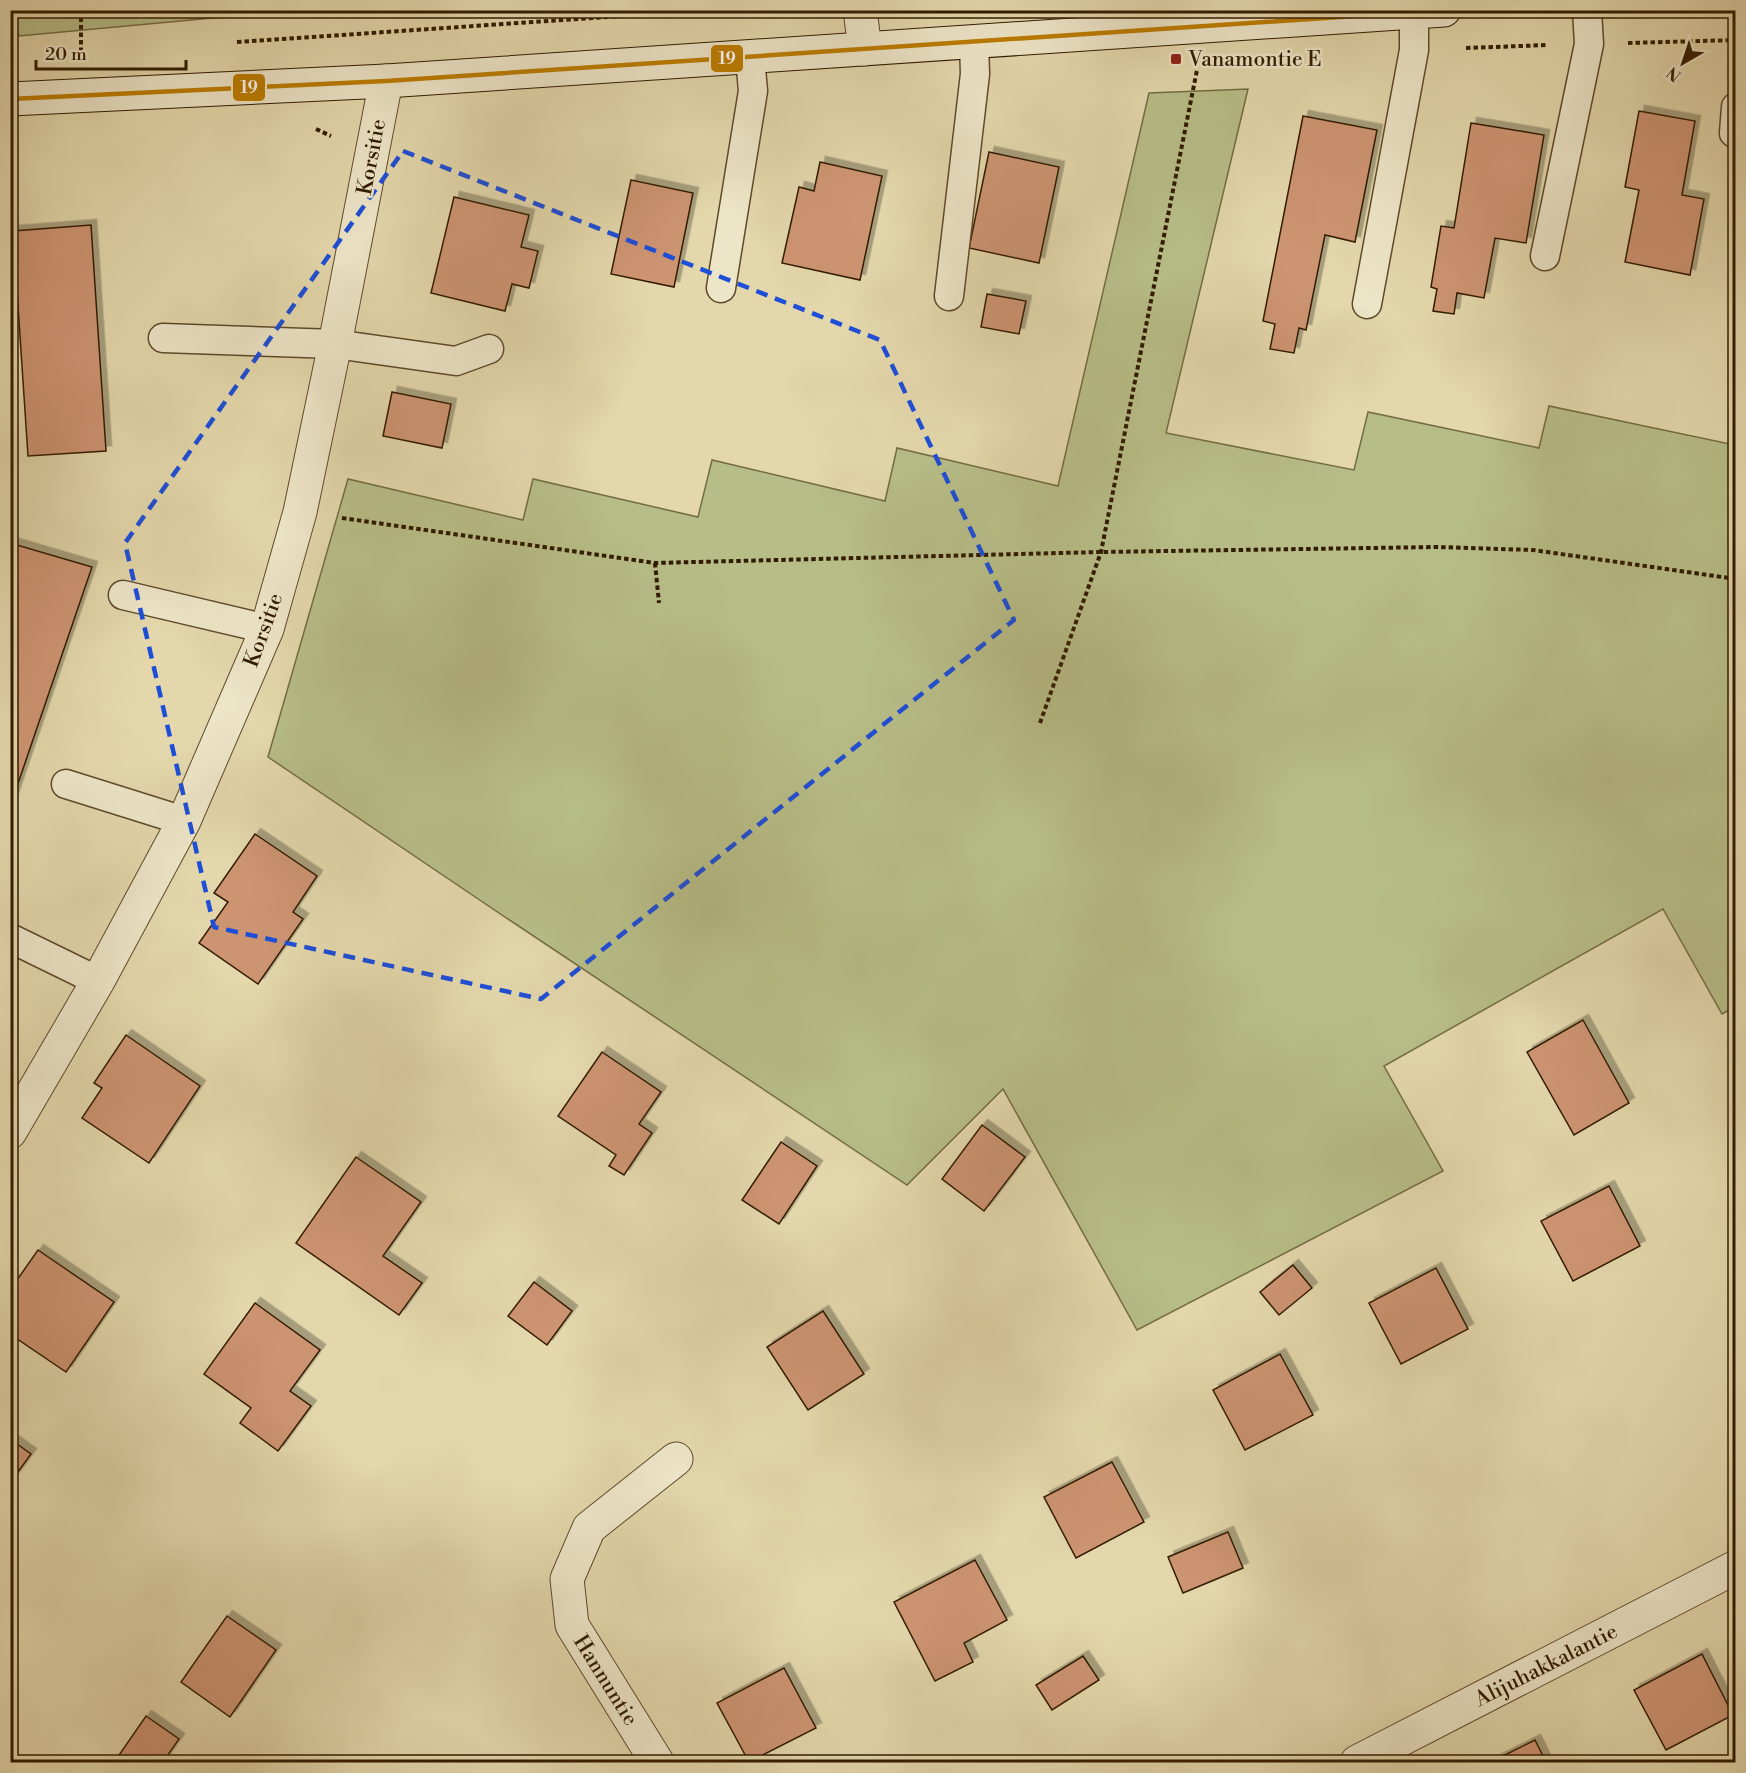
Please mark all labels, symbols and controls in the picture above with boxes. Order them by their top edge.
scale bar [36,33,186,71]
north arrow [1653,33,1713,93]
text: 20 m [45,43,87,66]
line badge: 19 [710,44,744,73]
place label: Vanamontie E [1187,47,1322,73]
text: 19 [718,49,736,69]
marker: Vanamontie E [1169,52,1183,66]
text: N [1663,62,1685,86]
line badge: 19 [232,73,266,102]
text: 19 [240,78,258,98]
street label: Korsitie [352,117,392,197]
street label: Korsitie [239,590,289,671]
street label: Alijuhakkalantie [1470,1619,1622,1714]
street label: Hannuntie [567,1630,643,1731]

